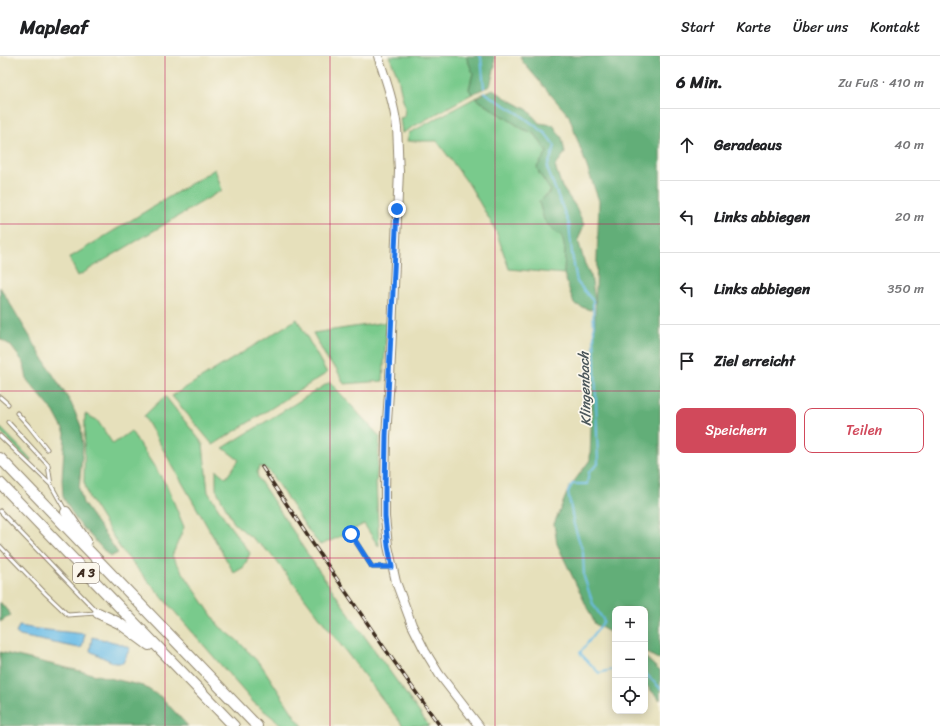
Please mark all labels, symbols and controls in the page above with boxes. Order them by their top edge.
text: Mapleaf [20,11,88,44]
text: Start [681,15,714,40]
text: Karte [736,15,771,40]
text: Über uns [793,15,848,40]
text: Kontakt [870,15,920,40]
text: 6 Min. [676,67,723,97]
text: Zu Fuß · 410 m [838,71,924,94]
text: Geradeaus [714,132,782,158]
text: 40 m [894,133,924,156]
icon: ahead [676,134,698,156]
route end [388,200,406,218]
text: Links abbiegen [714,204,810,230]
text: 20 m [895,205,924,228]
icon: left [676,206,698,228]
text: Links abbiegen [714,276,810,302]
text: 350 m [887,277,924,300]
icon: left [676,278,698,300]
text: Ziel erreicht [714,348,795,374]
water label: Klingenbach [571,350,599,427]
icon: arrive [676,350,698,372]
button: Speichern [676,408,796,453]
button: Teilen [804,408,924,453]
route start [342,525,360,543]
road number: A 3 [73,563,99,583]
map controls [612,606,648,714]
button: + [612,606,648,642]
button: − [612,642,648,678]
button: locate [612,678,648,714]

